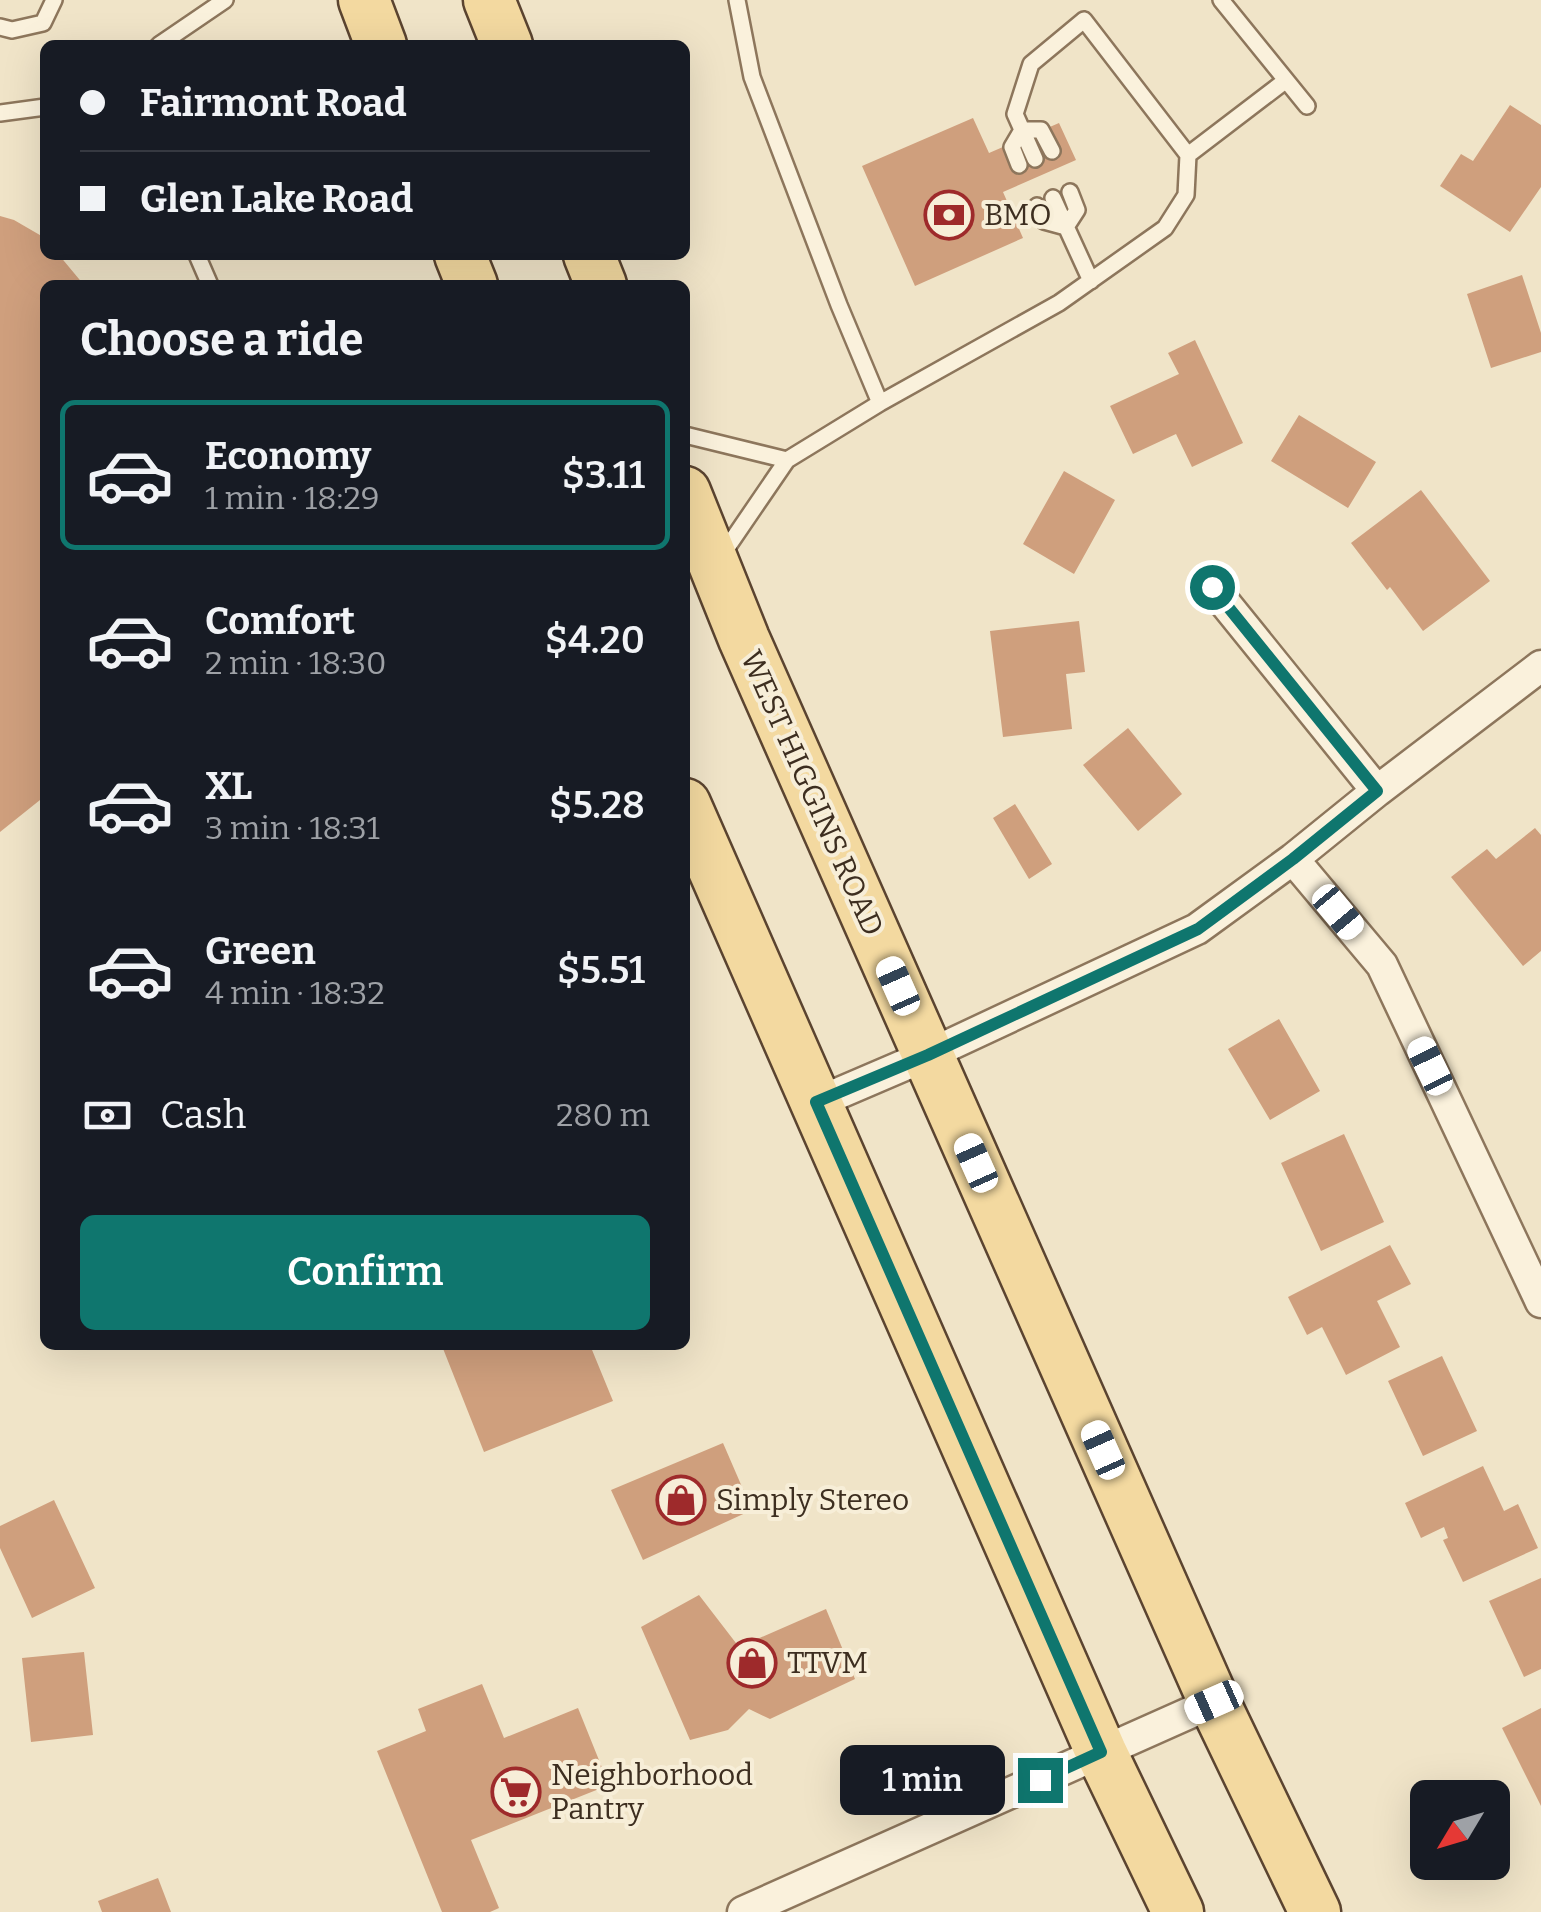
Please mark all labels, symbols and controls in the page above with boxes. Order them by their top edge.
text: Fairmont Road [140,80,407,126]
text: Glen Lake Road [140,176,413,222]
bank icon: BMO [923,189,975,241]
place label: BMO [984,197,1052,233]
text: Choose a ride [80,313,363,367]
icon: car [85,430,175,520]
text: Economy [205,433,371,479]
text: $3.11 [562,452,645,498]
text: 1 min · 18:29 [205,479,379,517]
route start [1190,565,1235,610]
icon: car [85,595,175,685]
text: Comfort [205,598,355,644]
text: $4.20 [545,617,645,663]
text: 2 min · 18:30 [205,644,386,682]
street label: WEST HIGGINS ROAD [733,645,891,941]
icon: car [85,760,175,850]
text: XL [205,763,252,809]
text: $5.28 [549,782,645,828]
text: 3 min · 18:31 [205,809,380,847]
car [1307,879,1369,945]
icon: car [85,925,175,1015]
text: Green [205,928,316,974]
text: $5.51 [557,947,645,993]
car [872,952,924,1020]
text: 4 min · 18:32 [205,974,385,1012]
car [1403,1032,1457,1100]
icon: cash [80,1088,135,1143]
text: Cash [160,1092,246,1138]
text: 280 m [556,1096,650,1134]
car [950,1129,1002,1197]
button: Confirm [80,1215,650,1330]
car [1077,1416,1129,1484]
shop icon: Simply Stereo [655,1474,707,1526]
place label: Simply Stereo [716,1482,909,1518]
shop icon: TTVM [726,1637,778,1689]
place label: TTVM [787,1645,868,1681]
car [1180,1676,1248,1728]
callout: 1 min [840,1745,1005,1815]
place label: Neighborhood Pantry [551,1757,753,1827]
route end [1018,1758,1063,1803]
text: 1 min [882,1761,963,1799]
supermarket icon: Neighborhood Pantry [490,1766,542,1818]
north arrow [1410,1780,1510,1880]
map controls [1410,1780,1510,1880]

